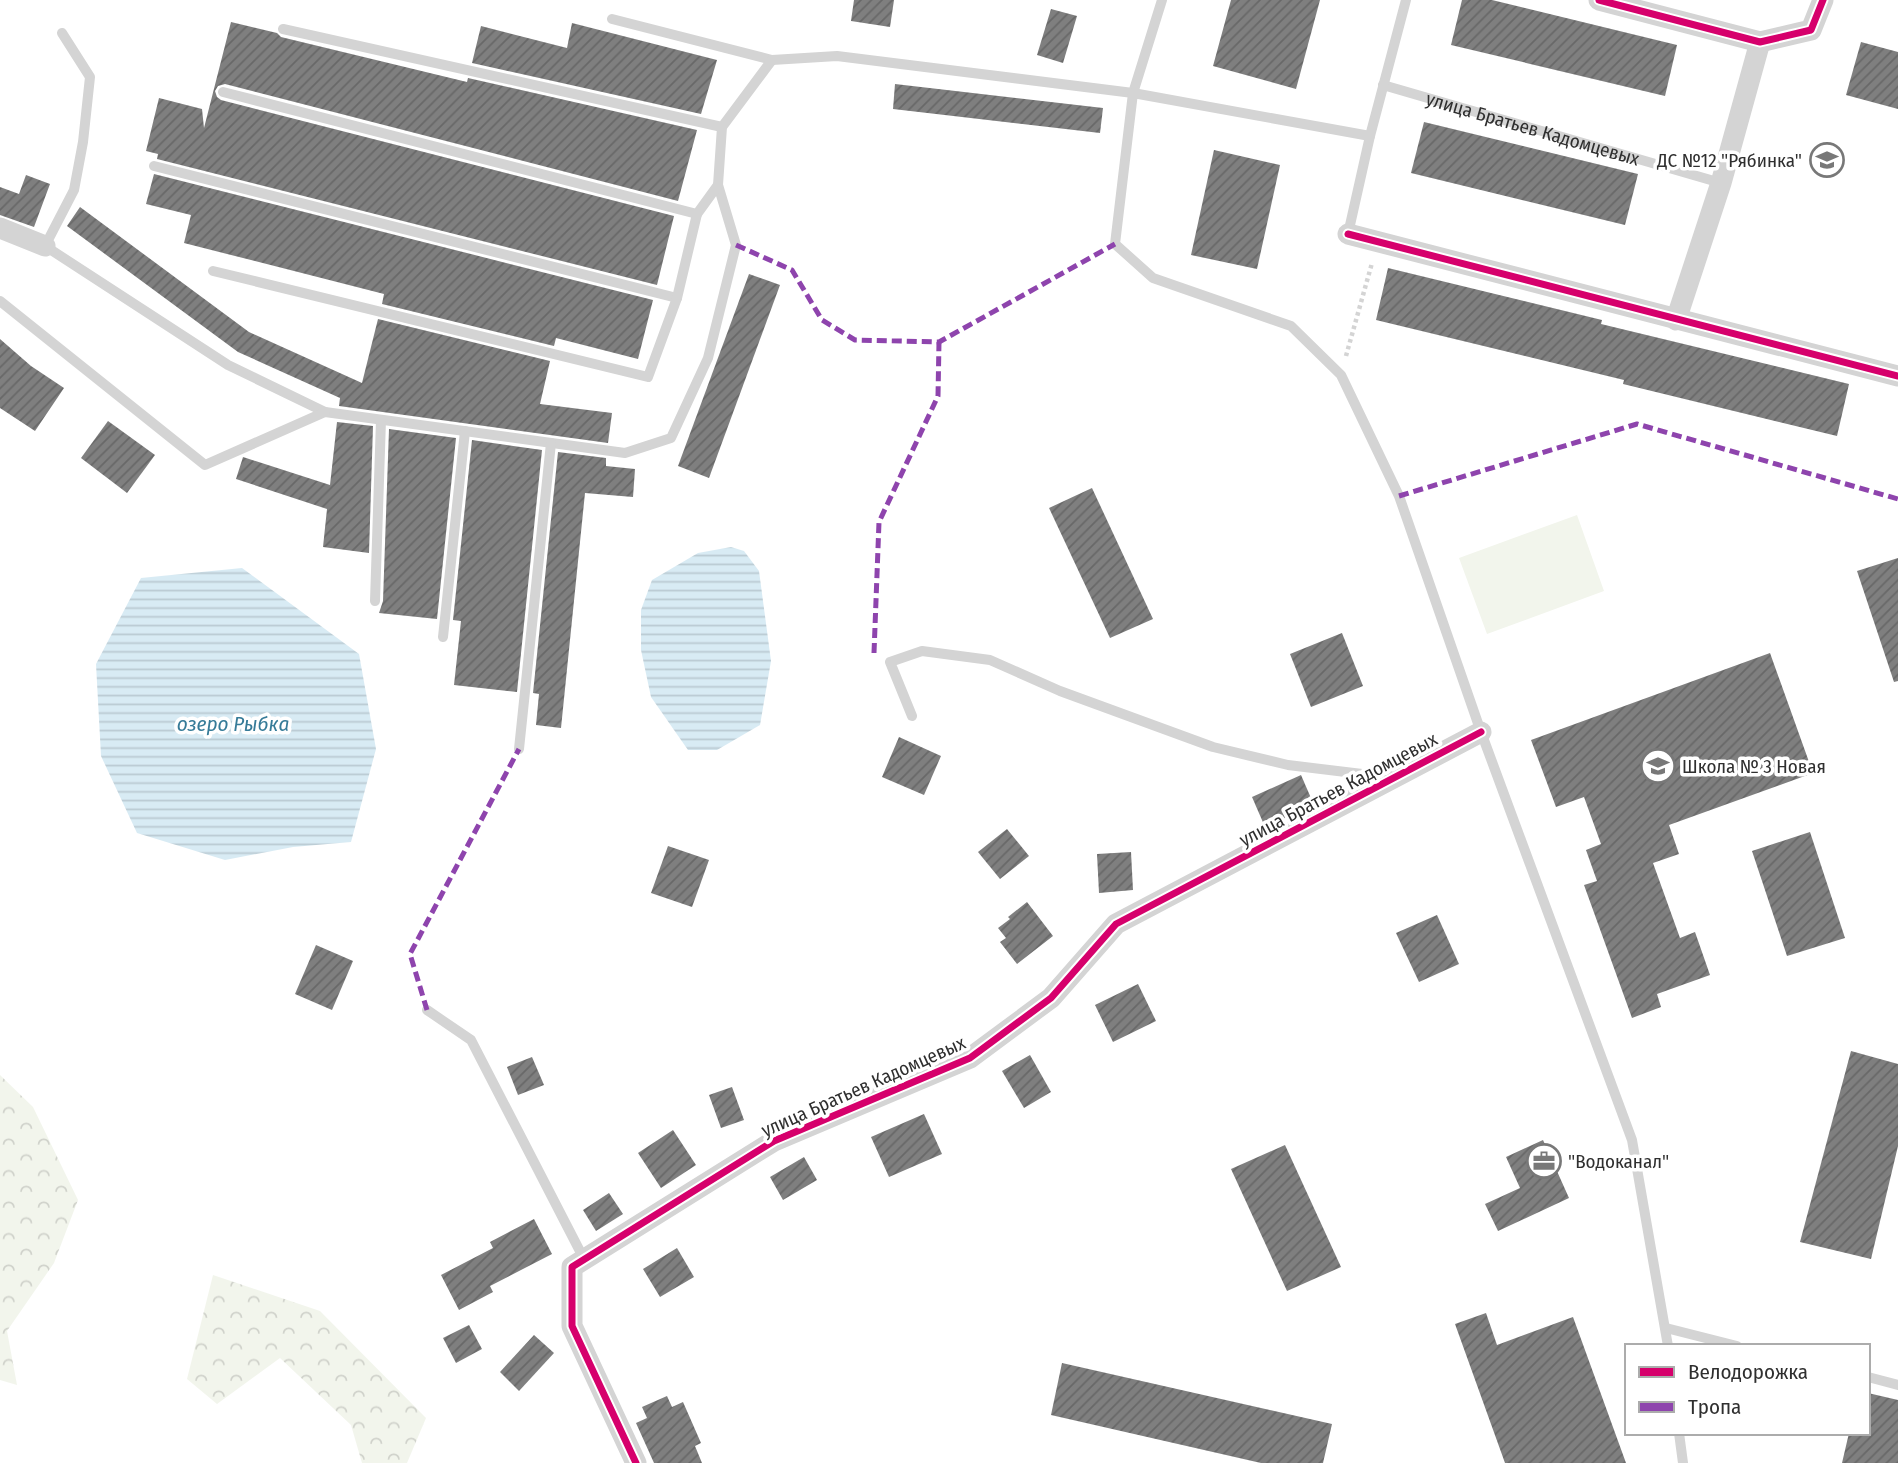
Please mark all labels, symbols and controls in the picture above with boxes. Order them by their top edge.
street label: улица Братьев Кадомцевых [1423,87,1643,171]
school or university icon: ДС №12 "Рябинка" [1808,141,1846,179]
place label: ДС №12 "Рябинка" [1656,149,1802,172]
water label: озеро Рыбка [177,711,289,737]
street label: улица Братьев Кадомцевых [1235,727,1442,851]
school or university icon: Школа № 3 Новая [1639,747,1677,785]
place label: Школа № 3 Новая [1682,755,1826,778]
street label: улица Братьев Кадомцевых [758,1031,969,1142]
office icon: "Водоканал" [1525,1142,1563,1180]
place label: "Водоканал" [1568,1150,1669,1173]
legend [1625,1344,1870,1435]
text: Велодорожка [1688,1359,1808,1385]
text: Тропа [1688,1394,1741,1420]

